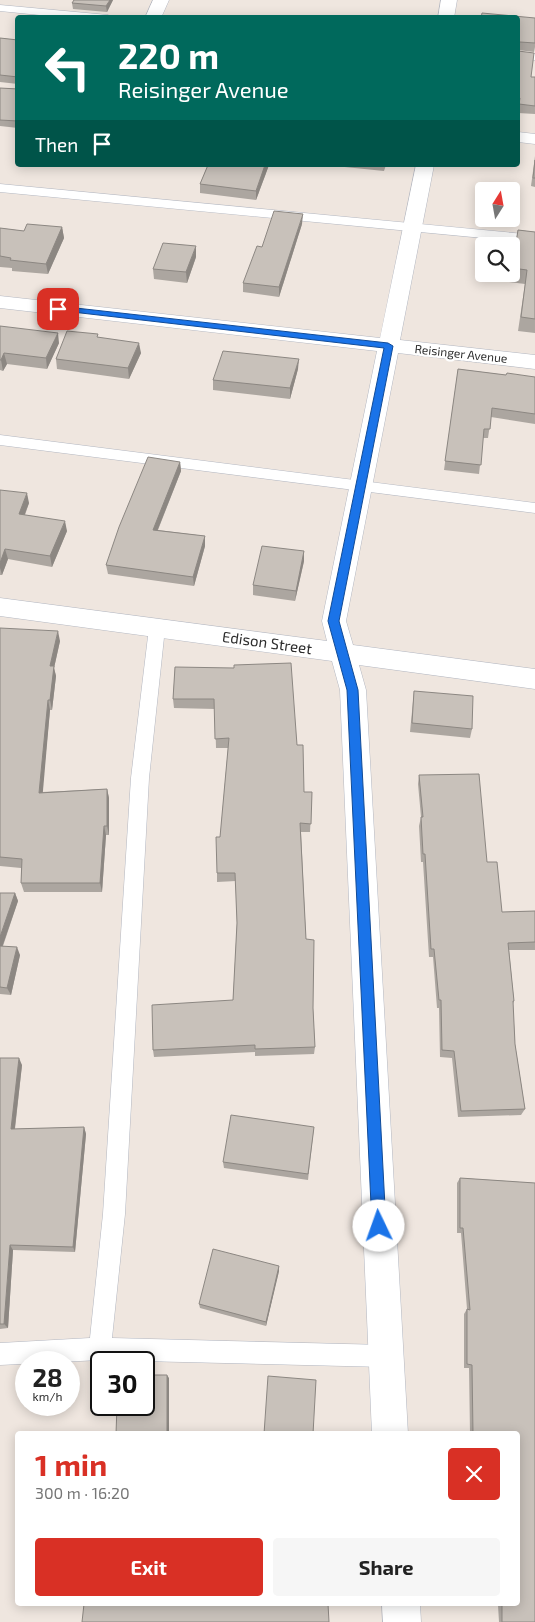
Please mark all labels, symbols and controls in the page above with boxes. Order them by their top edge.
text: 220 m [118,34,219,76]
icon: left [35,35,100,100]
text: Reisinger Avenue [118,76,289,102]
icon: arrive [88,130,116,158]
text: Then [35,133,78,156]
north arrow [475,182,520,228]
map controls [475,182,520,282]
button: search [475,237,520,282]
pin [37,288,79,330]
icon: arrive [44,295,72,323]
street label: Reisinger Avenue [414,341,508,365]
street label: Edison Street [221,627,314,657]
position arrow [352,1199,404,1251]
speed limit sign: 30 [90,1351,155,1416]
text: 28 [32,1362,63,1392]
text: km/h [33,1389,62,1403]
text: 1 min [35,1446,107,1482]
button: close [448,1448,500,1500]
text: 300 m · 16:20 [35,1483,130,1502]
button: Exit [35,1538,263,1596]
button: Share [273,1538,500,1596]

